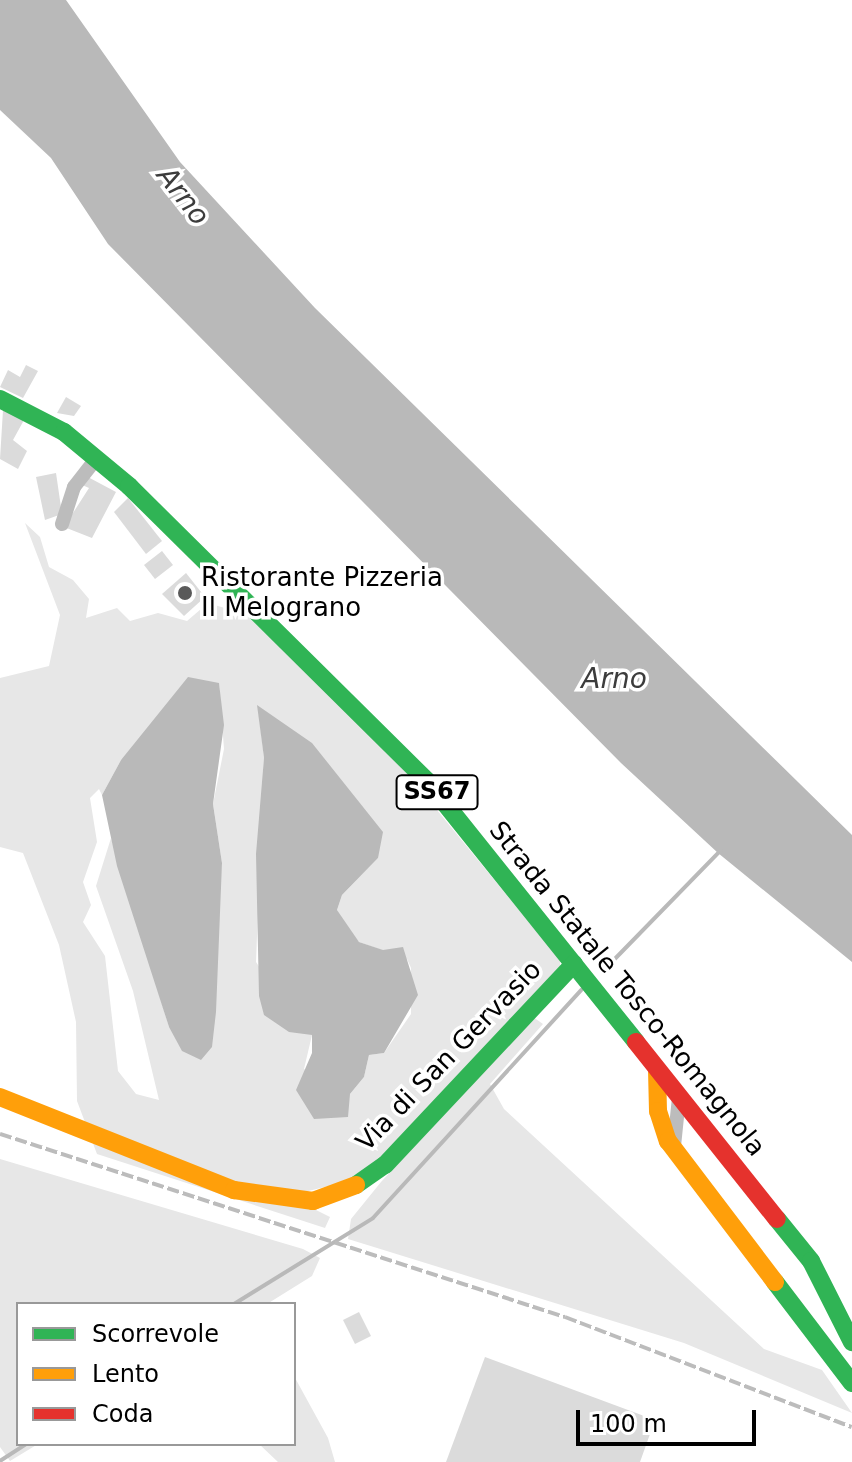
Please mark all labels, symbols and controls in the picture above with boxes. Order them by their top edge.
water label: Arno [150,160,216,232]
place label: Ristorante Pizzeria Il Melograno [201,562,443,624]
marker: Ristorante Pizzeria Il Melograno [176,584,194,602]
water label: Arno [581,662,647,696]
road number: SS67 [395,772,479,812]
street label: Strada Statale Tosco-Romagnola [482,815,772,1163]
street label: Via di San Gervasio [350,954,548,1158]
legend [16,1302,296,1446]
text: Scorrevole [92,1320,219,1348]
text: Lento [92,1360,159,1388]
scale bar [580,1394,760,1444]
text: Coda [92,1400,153,1428]
text: 100 m [590,1410,667,1438]

